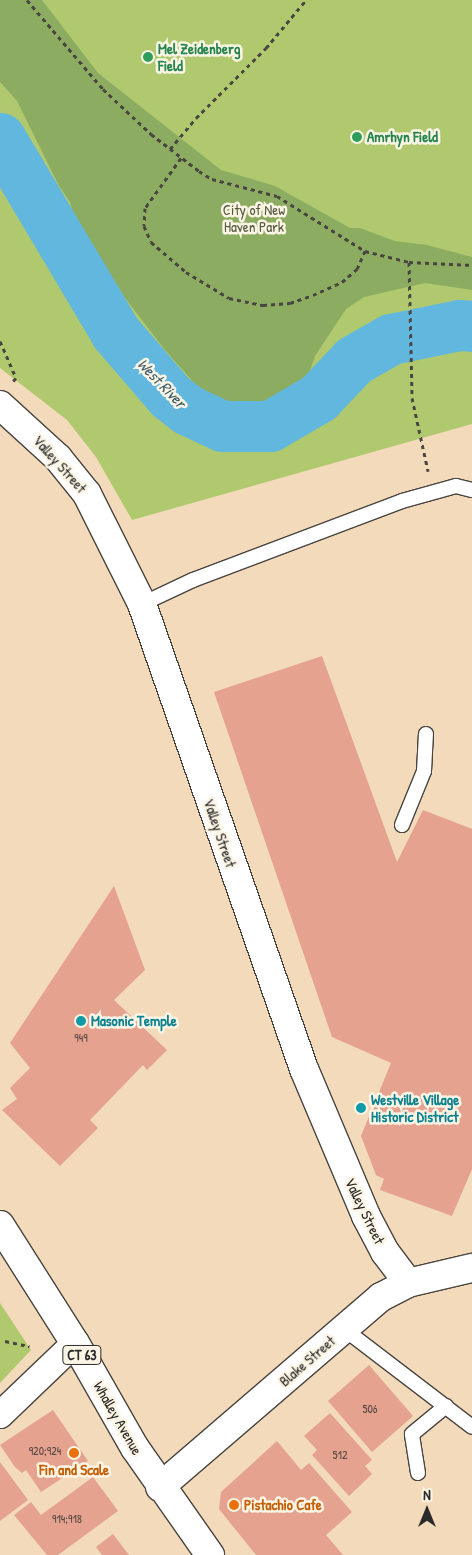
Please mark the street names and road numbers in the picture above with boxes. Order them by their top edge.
street label: Valley Street [29,431,91,497]
street label: Valley Street [200,796,240,870]
street label: Valley Street [341,1175,389,1247]
street label: Blake Street [275,1332,339,1390]
road number: CT 63 [62,1344,102,1366]
street label: Whalley Avenue [90,1378,146,1458]

